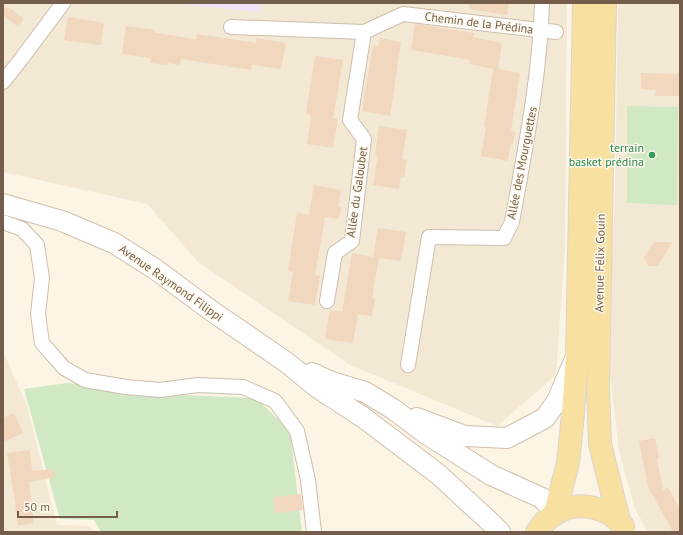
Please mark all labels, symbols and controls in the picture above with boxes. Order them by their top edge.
street label: Chemin de la Prédina [424,8,534,37]
street label: Allée des Mourguettes [503,105,540,221]
place label: terrain basket prédina [569,140,644,169]
street label: Allée du Galoubet [343,145,370,238]
marker: terrain basket prédina [647,150,657,160]
street label: Avenue Félix Gouin [591,213,608,312]
street label: Avenue Raymond Filippi [116,241,226,324]
scale bar [18,493,117,519]
text: 50 m [24,499,50,514]

